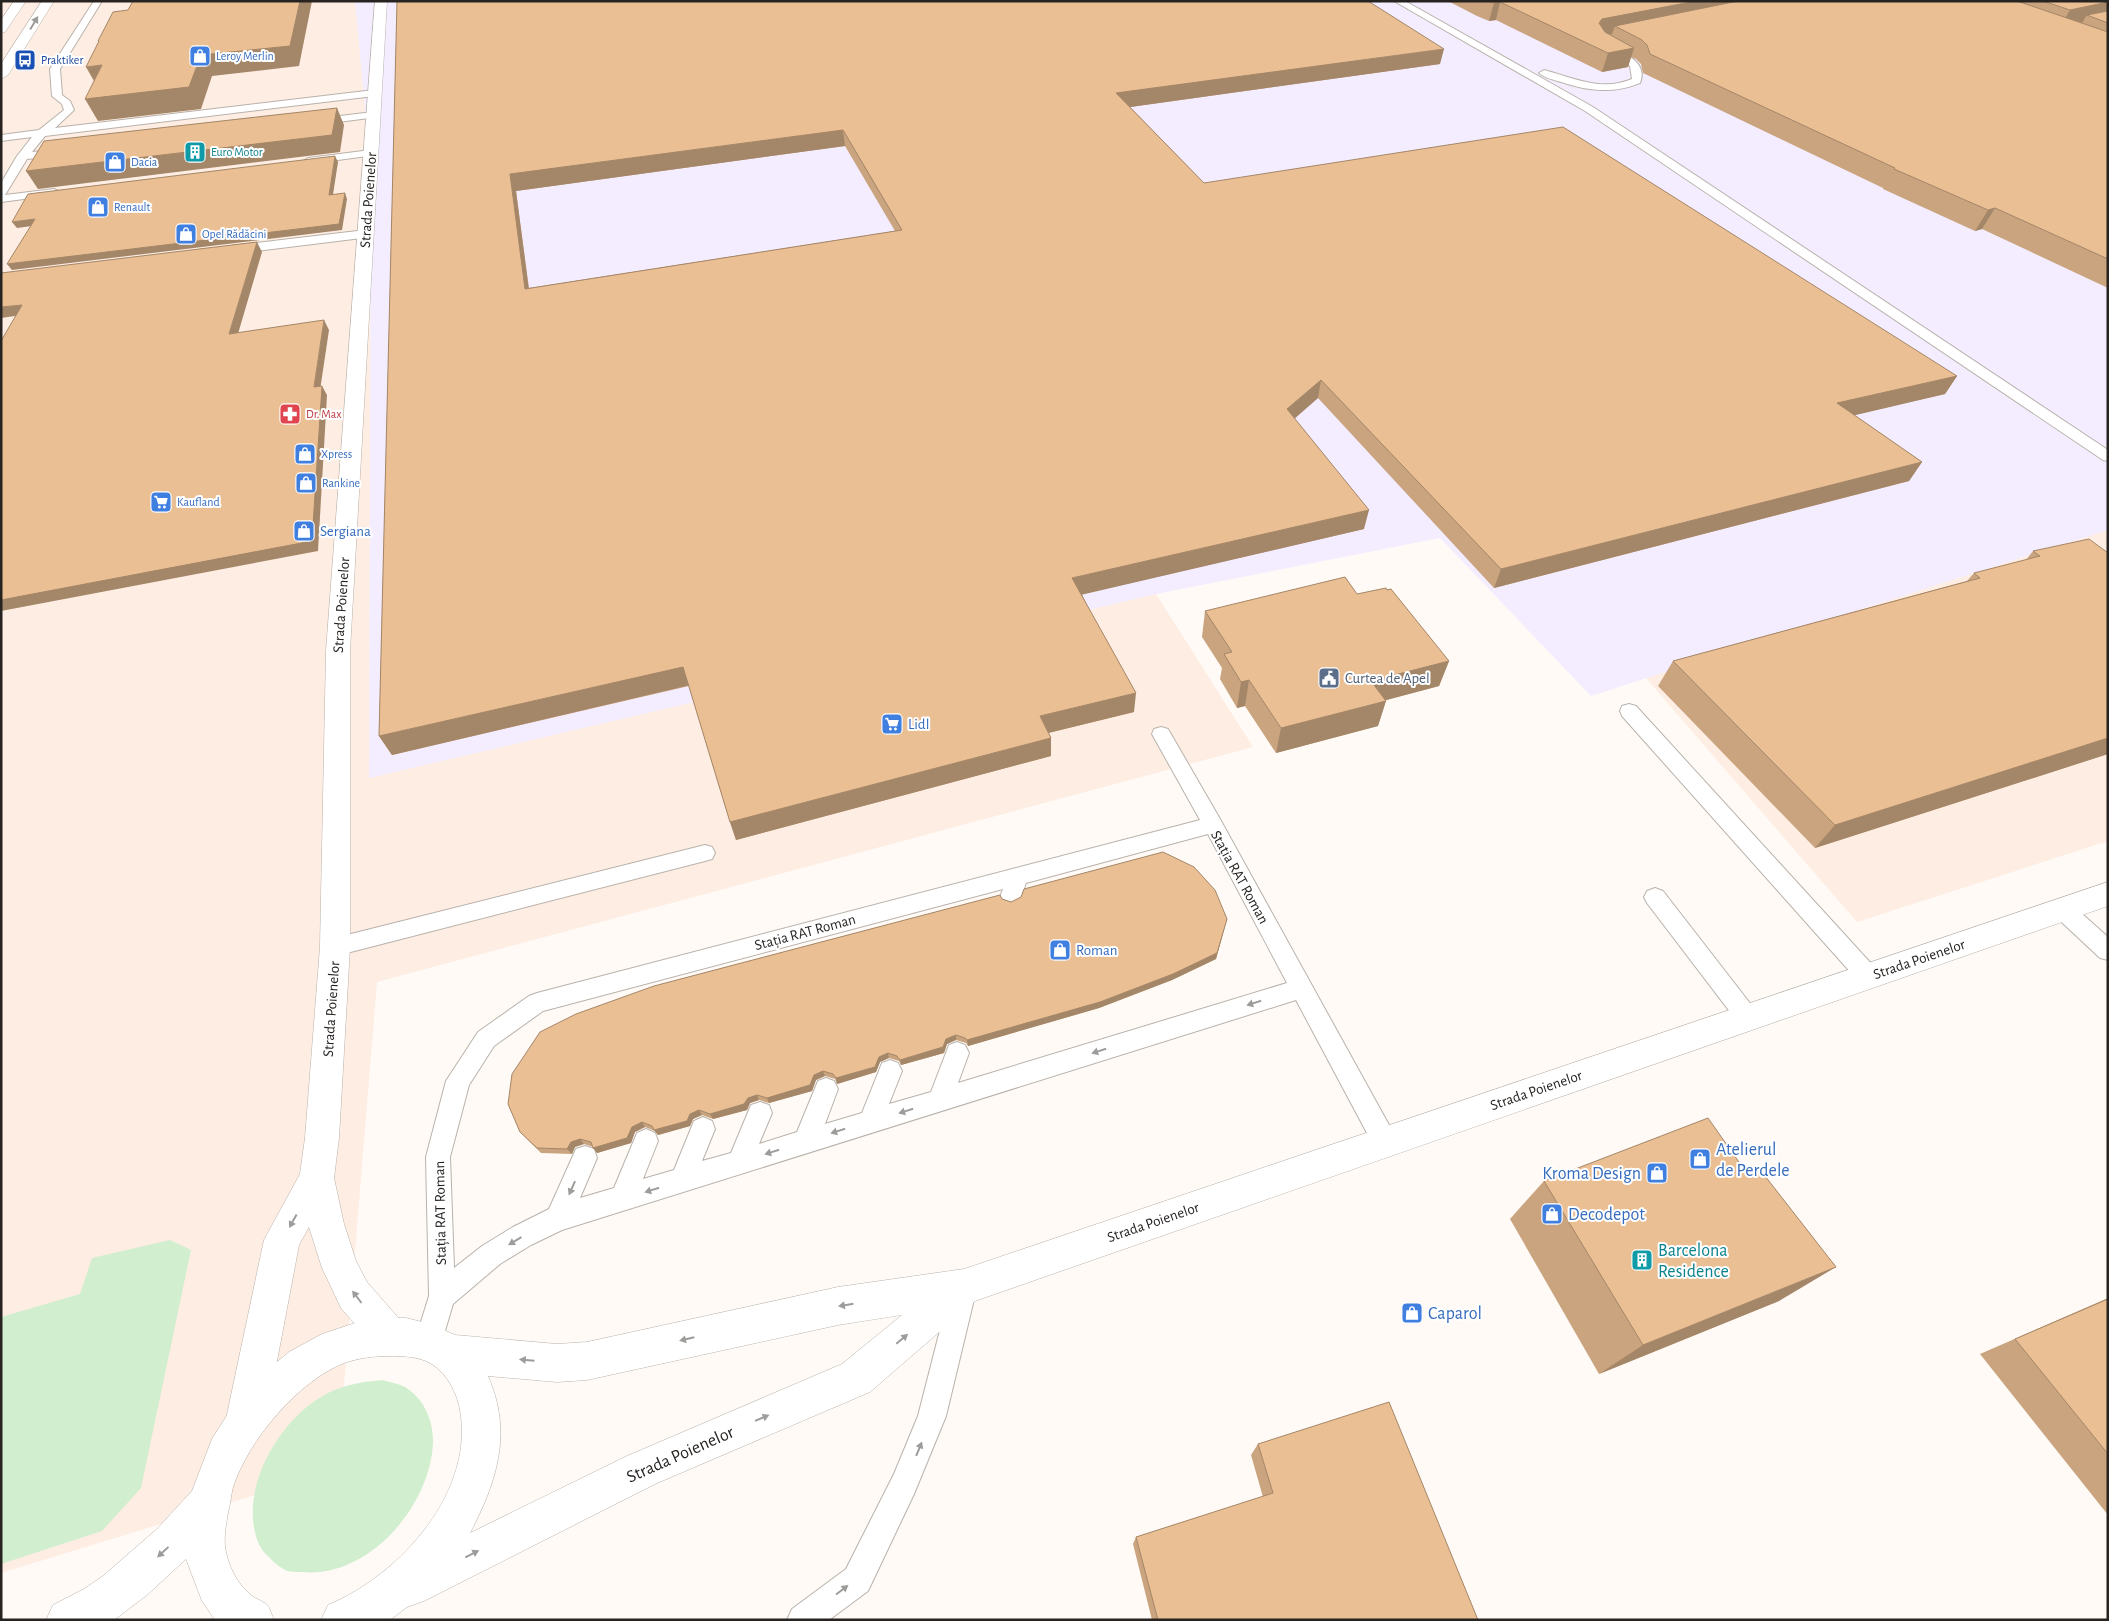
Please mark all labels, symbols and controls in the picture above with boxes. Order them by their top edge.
one-way arrow [30,17,39,30]
shop icon: Leroy Merlin [188,44,212,68]
bus stop icon: Praktiker [13,48,37,72]
place label: Leroy Merlin [216,50,274,63]
place label: Praktiker [41,54,83,66]
building icon: Euro Motor [183,140,207,164]
place label: Euro Motor [211,146,263,158]
shop icon: Dacia [103,150,127,174]
street label: Strada Poienelor [358,151,379,249]
place label: Dacia [131,156,158,168]
shop icon: Renault [86,195,110,219]
place label: Renault [114,201,151,213]
shop icon: Opel Rădăcini [174,222,198,246]
place label: Opel Rădăcini [202,228,267,240]
pharmacy icon: Dr. Max [278,402,302,426]
place label: Dr. Max [306,408,341,420]
shop icon: Xpress [293,442,317,466]
place label: Xpress [321,448,352,460]
shop icon: Rankine [294,471,318,495]
place label: Rankine [322,477,360,489]
supermarket icon: Kaufland [149,490,173,514]
place label: Kaufland [177,496,220,508]
shop icon: Sergiana [292,519,316,543]
place label: Sergiana [320,524,371,539]
street label: Strada Poienelor [331,556,352,654]
public building icon: Curtea de Apel [1317,666,1341,690]
place label: Curtea de Apel [1345,671,1430,686]
supermarket icon: Lidl [880,712,904,736]
place label: Lidl [908,717,929,732]
street label: Stația RAT Roman [1207,828,1271,927]
street label: Stația RAT Roman [753,912,858,954]
street label: Strada Poienelor [1871,937,1967,982]
shop icon: Roman [1048,938,1072,962]
place label: Roman [1076,943,1118,958]
street label: Strada Poienelor [321,960,342,1058]
one-way arrow [1246,999,1261,1007]
one-way arrow [1091,1047,1106,1055]
street label: Strada Poienelor [1488,1068,1584,1113]
one-way arrow [898,1107,913,1115]
one-way arrow [831,1128,846,1136]
place label: Atelierul de Perdele [1716,1141,1790,1180]
shop icon: Atelierul de Perdele [1688,1147,1712,1171]
one-way arrow [765,1149,780,1157]
street label: Stația RAT Roman [432,1161,450,1265]
shop icon: Kroma Design [1645,1161,1669,1185]
place label: Kroma Design [1542,1165,1641,1183]
one-way arrow [567,1181,575,1195]
one-way arrow [644,1186,659,1194]
street label: Strada Poienelor [1105,1200,1201,1245]
shop icon: Decodepot [1540,1202,1564,1226]
place label: Decodepot [1568,1206,1645,1224]
one-way arrow [289,1214,297,1228]
one-way arrow [509,1236,522,1245]
place label: Barcelona Residence [1658,1242,1729,1281]
building icon: Barcelona Residence [1630,1248,1654,1272]
one-way arrow [351,1291,362,1304]
shop icon: Caparol [1400,1301,1424,1325]
one-way arrow [838,1302,854,1310]
place label: Caparol [1428,1305,1482,1323]
one-way arrow [895,1334,908,1345]
one-way arrow [679,1335,695,1343]
one-way arrow [519,1356,535,1364]
one-way arrow [755,1414,769,1422]
street label: Strada Poienelor [624,1423,737,1487]
one-way arrow [915,1442,923,1456]
one-way arrow [157,1546,169,1558]
one-way arrow [465,1550,480,1558]
one-way arrow [835,1585,848,1596]

